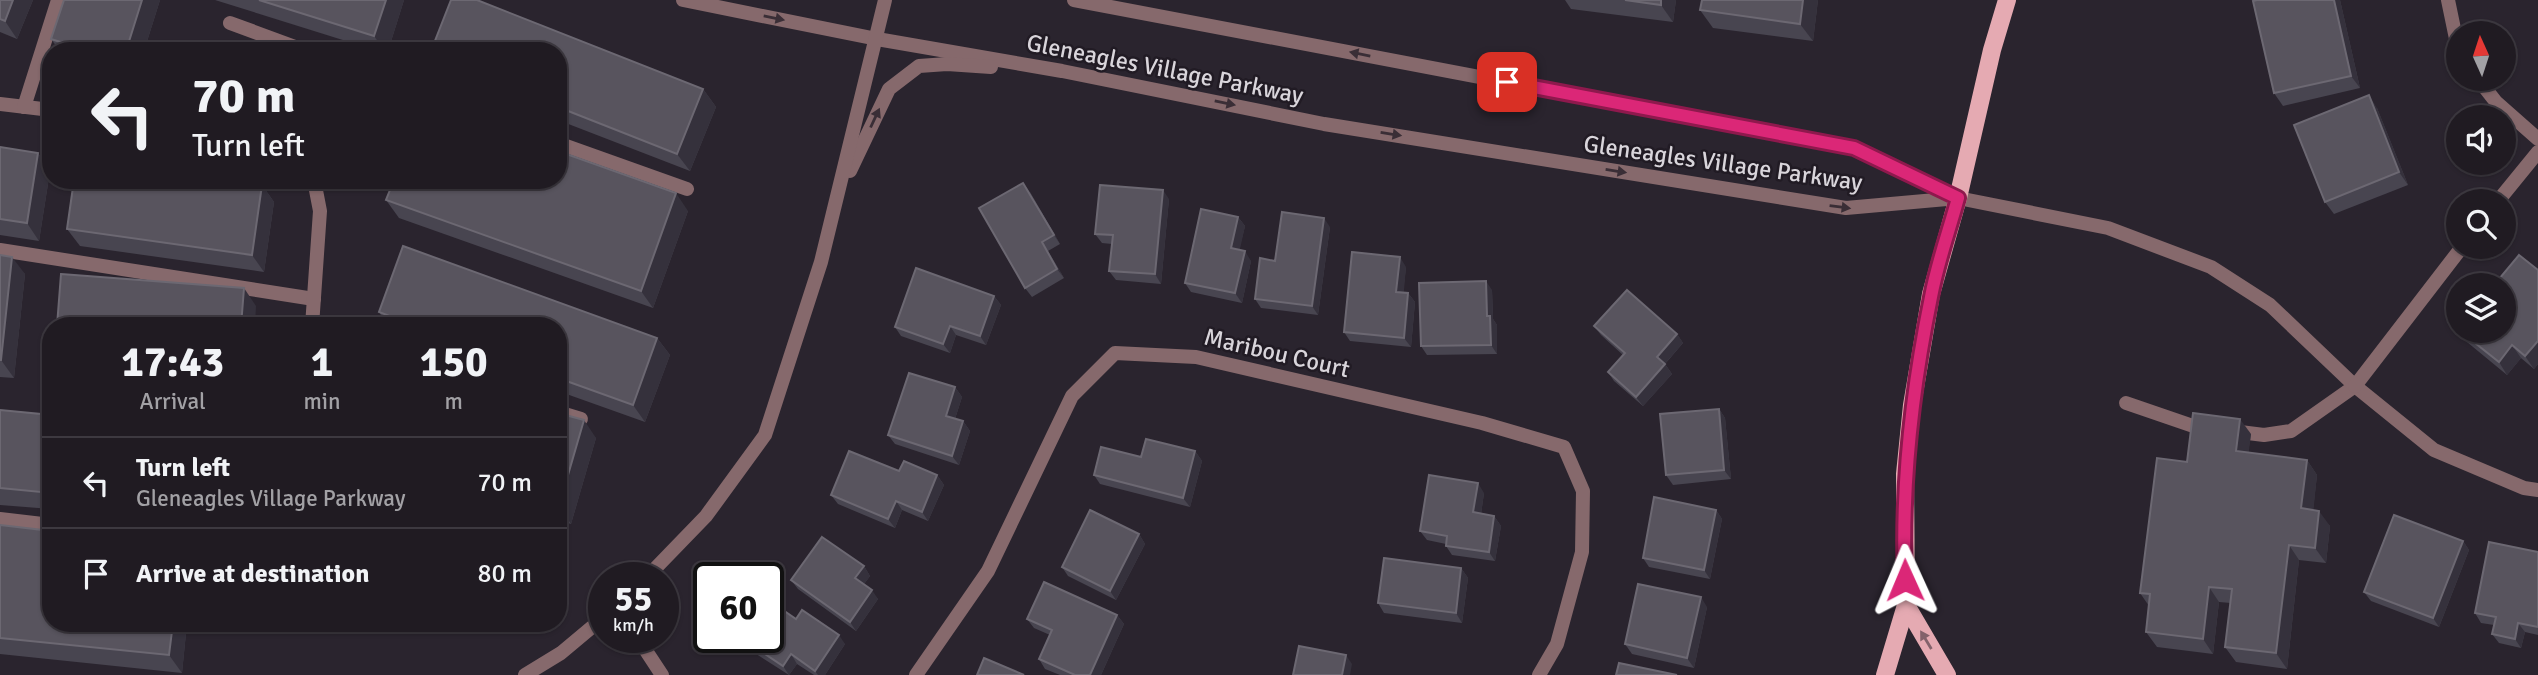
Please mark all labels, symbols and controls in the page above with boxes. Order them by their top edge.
one-way arrow [763,13,785,24]
north arrow [2446,21,2516,91]
map controls [2446,21,2516,343]
street label: Gleneagles Village Parkway [1024,27,1306,111]
one-way arrow [1349,48,1371,59]
pin [1477,52,1537,112]
icon: arrive [1488,63,1526,101]
text: 70 m [192,66,295,126]
icon: left [77,70,168,161]
one-way arrow [1214,98,1236,109]
button: sound [2446,105,2516,175]
one-way arrow [869,108,881,128]
text: Turn left [192,126,305,165]
one-way arrow [1380,129,1402,140]
street label: Gleneagles Village Parkway [1582,129,1864,197]
one-way arrow [1605,166,1627,177]
button: search [2446,189,2516,259]
one-way arrow [1829,202,1851,213]
button: layers [2446,273,2516,343]
street label: Maribou Court [1201,322,1353,384]
text: 17:43 [121,337,224,388]
text: 1 [311,337,333,388]
text: 150 [420,337,488,388]
text: Arrival [140,387,206,416]
text: min [303,387,341,416]
text: m [445,387,463,416]
text: Turn left [136,452,230,484]
icon: left [77,464,115,502]
text: 70 m [477,467,532,499]
text: Gleneagles Village Parkway [136,484,405,513]
position arrow [1868,543,1942,617]
icon: arrive [77,555,115,593]
text: Arrive at destination [136,558,369,590]
text: 80 m [477,558,532,590]
speed limit sign: 60 [693,562,784,653]
text: 55 [615,577,652,620]
text: km/h [613,614,654,636]
one-way arrow [1920,630,1932,650]

